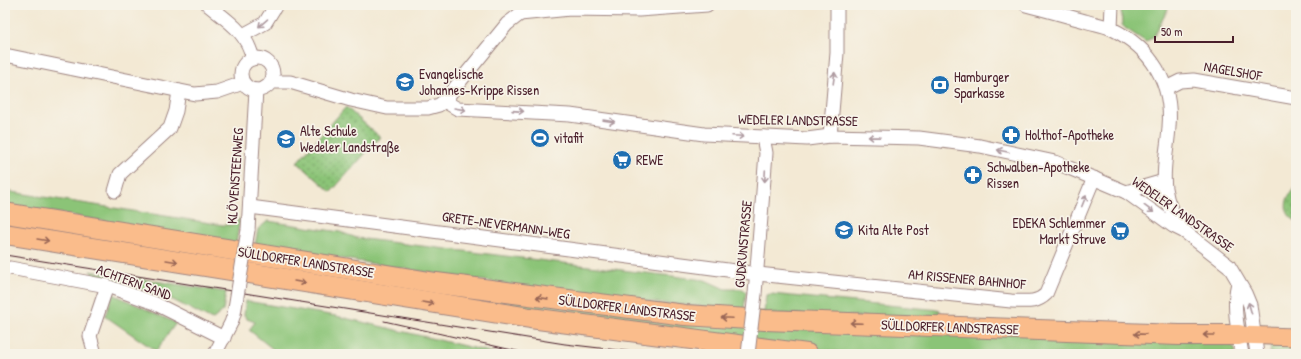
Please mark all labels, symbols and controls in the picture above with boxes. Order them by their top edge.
scale bar [1155,18,1233,44]
one-way arrow [257,19,268,28]
text: 50 m [1161,23,1182,40]
street label: NAGELSHOF [1203,56,1264,85]
place label: Evangelische Johannes-Krippe Rissen [419,64,539,100]
place label: Hamburger Sparkasse [954,67,1010,103]
school or university icon: Evangelische Johannes-Krippe Rissen [394,71,416,93]
one-way arrow [830,72,838,85]
bank icon: Hamburger Sparkasse [929,74,951,96]
one-way arrow [454,105,467,113]
one-way arrow [511,108,524,115]
street label: WEDELER LANDSTRASSE [738,109,858,130]
one-way arrow [602,117,615,125]
place label: Alte Schule Wedeler Landstraße [300,121,400,157]
pharmacy icon: Holthof-Apotheke [1000,124,1022,146]
place label: Holthof-Apotheke [1025,125,1114,145]
street label: KLÖVENSTEENWEG [222,127,247,225]
sports icon: vitafit [529,127,551,149]
school or university icon: Alte Schule Wedeler Landstraße [275,128,297,150]
place label: vitafit [554,128,584,147]
one-way arrow [731,132,744,139]
one-way arrow [868,133,881,141]
one-way arrow [997,146,1010,154]
supermarket icon: REWE [611,149,633,171]
place label: REWE [636,150,663,169]
place label: Schwalben-Apotheke Rissen [987,157,1090,192]
pharmacy icon: Schwalben-Apotheke Rissen [962,164,984,186]
one-way arrow [762,169,769,182]
street label: WEDELER LANDSTRASSE [1129,171,1238,256]
one-way arrow [1080,196,1088,208]
street label: GUDRUNSTRASSE [729,199,756,289]
one-way arrow [1144,205,1155,213]
street label: GRETE-NEVERMANN-WEG [441,206,572,243]
place label: EDEKA Schlemmer Markt Struve [1013,213,1107,248]
school or university icon: Kita Alte Post [833,219,855,241]
place label: Kita Alte Post [858,220,929,239]
supermarket icon: EDEKA Schlemmer Markt Struve [1109,220,1131,242]
one-way arrow [37,236,50,244]
street label: SÜLLDORFER LANDSTRASSE [237,241,376,282]
one-way arrow [165,257,178,265]
street label: ACHTERN SAND [94,259,174,304]
street label: AM RISSENER BAHNHOF [908,264,1027,293]
one-way arrow [293,278,306,286]
street label: SÜLLDORFER LANDSTRASSE [558,290,697,325]
one-way arrow [536,294,549,302]
one-way arrow [422,299,435,307]
one-way arrow [1246,301,1253,314]
one-way arrow [721,314,734,322]
street label: SÜLLDORFER LANDSTRASSE [881,315,1019,338]
one-way arrow [850,320,863,327]
one-way arrow [1134,330,1147,338]
one-way arrow [1203,331,1216,339]

